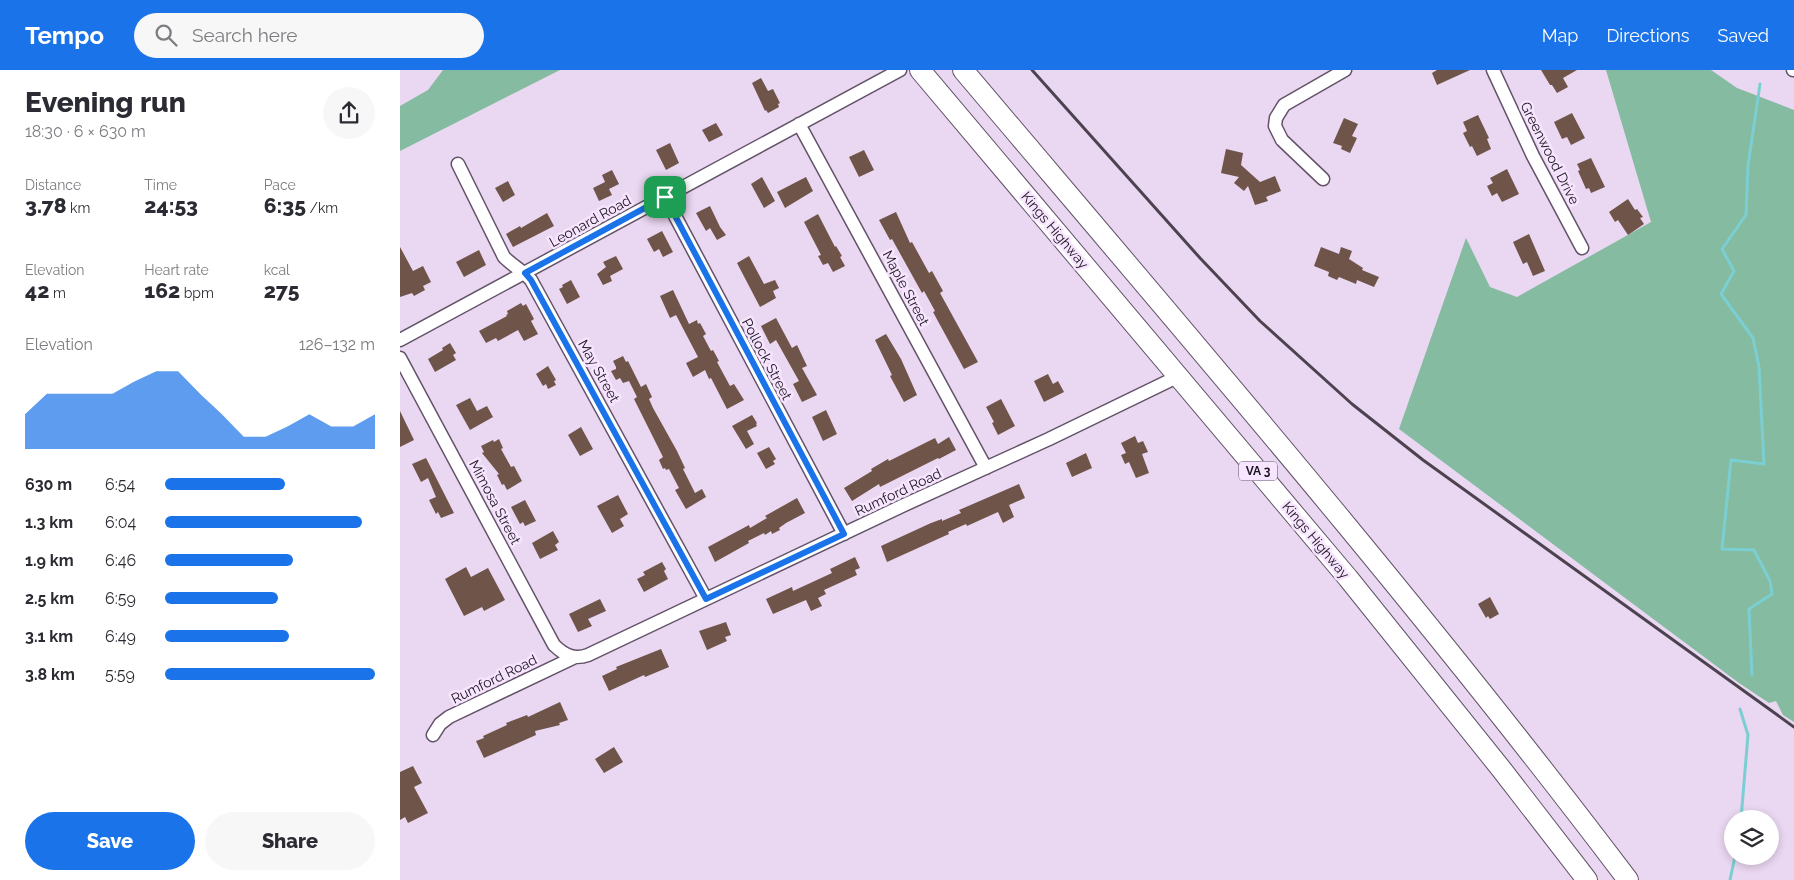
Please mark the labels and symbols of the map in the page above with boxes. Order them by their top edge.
street label: Greenwood Drive [1517,99,1583,207]
pin [644,176,686,218]
street label: Kings Highway [1018,188,1092,272]
street label: Leonard Road [546,192,634,250]
street label: Maple Street [879,248,933,329]
street label: Pollock Street [739,315,795,403]
street label: May Street [575,337,623,405]
street label: Mimosa Street [466,457,524,547]
road number: VA 3 [1239,462,1277,481]
street label: Rumford Road [852,465,944,519]
street label: Kings Highway [1279,498,1353,582]
street label: Rumford Road [448,651,540,707]

